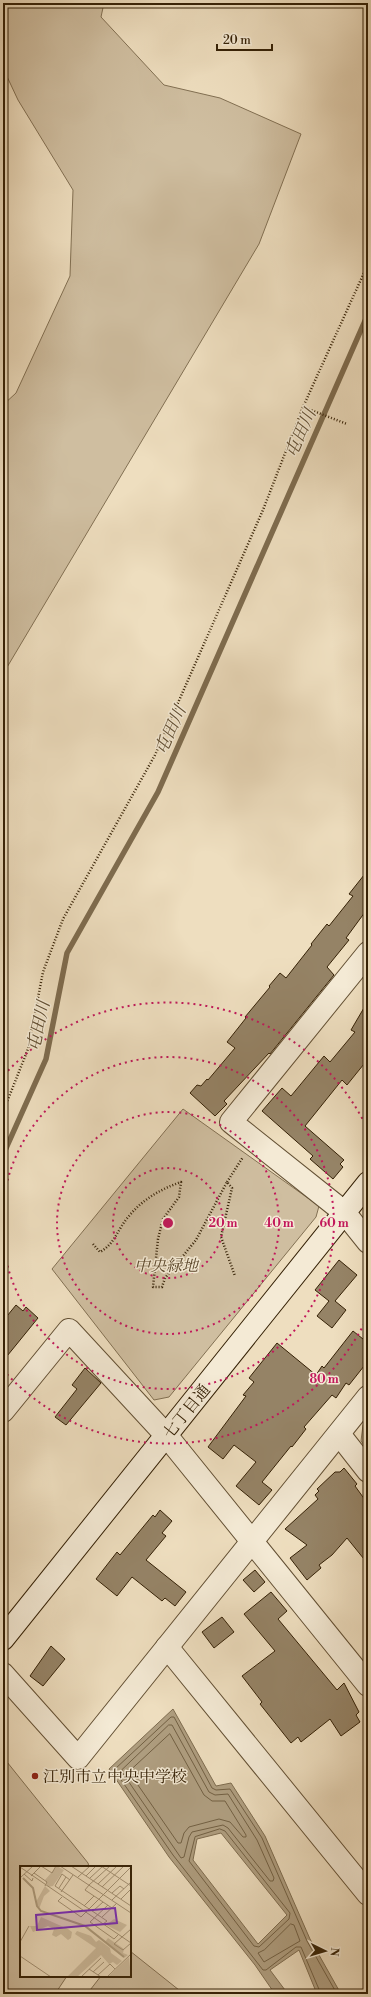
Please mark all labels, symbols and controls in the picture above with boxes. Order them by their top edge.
scale bar [217,26,272,52]
text: 20 m [223,33,251,48]
water label: 屯田川 [280,404,322,461]
water label: 屯田川 [150,701,192,758]
water label: 屯田川 [23,997,55,1053]
centre of rings [161,1216,175,1230]
text: 20 m [208,1216,238,1231]
text: 40 m [264,1216,294,1231]
text: 60 m [319,1216,349,1231]
park label: 中央緑地 [134,1256,200,1276]
text: 80 m [309,1372,339,1387]
street label: 七丁目通 [159,1380,215,1443]
place label: 江別市立中央中学校 [43,1767,187,1787]
marker: 江別市立中央中学校 [30,1771,40,1781]
inset map [20,1866,131,1977]
north arrow [305,1931,345,1971]
text: N [327,1947,341,1957]

